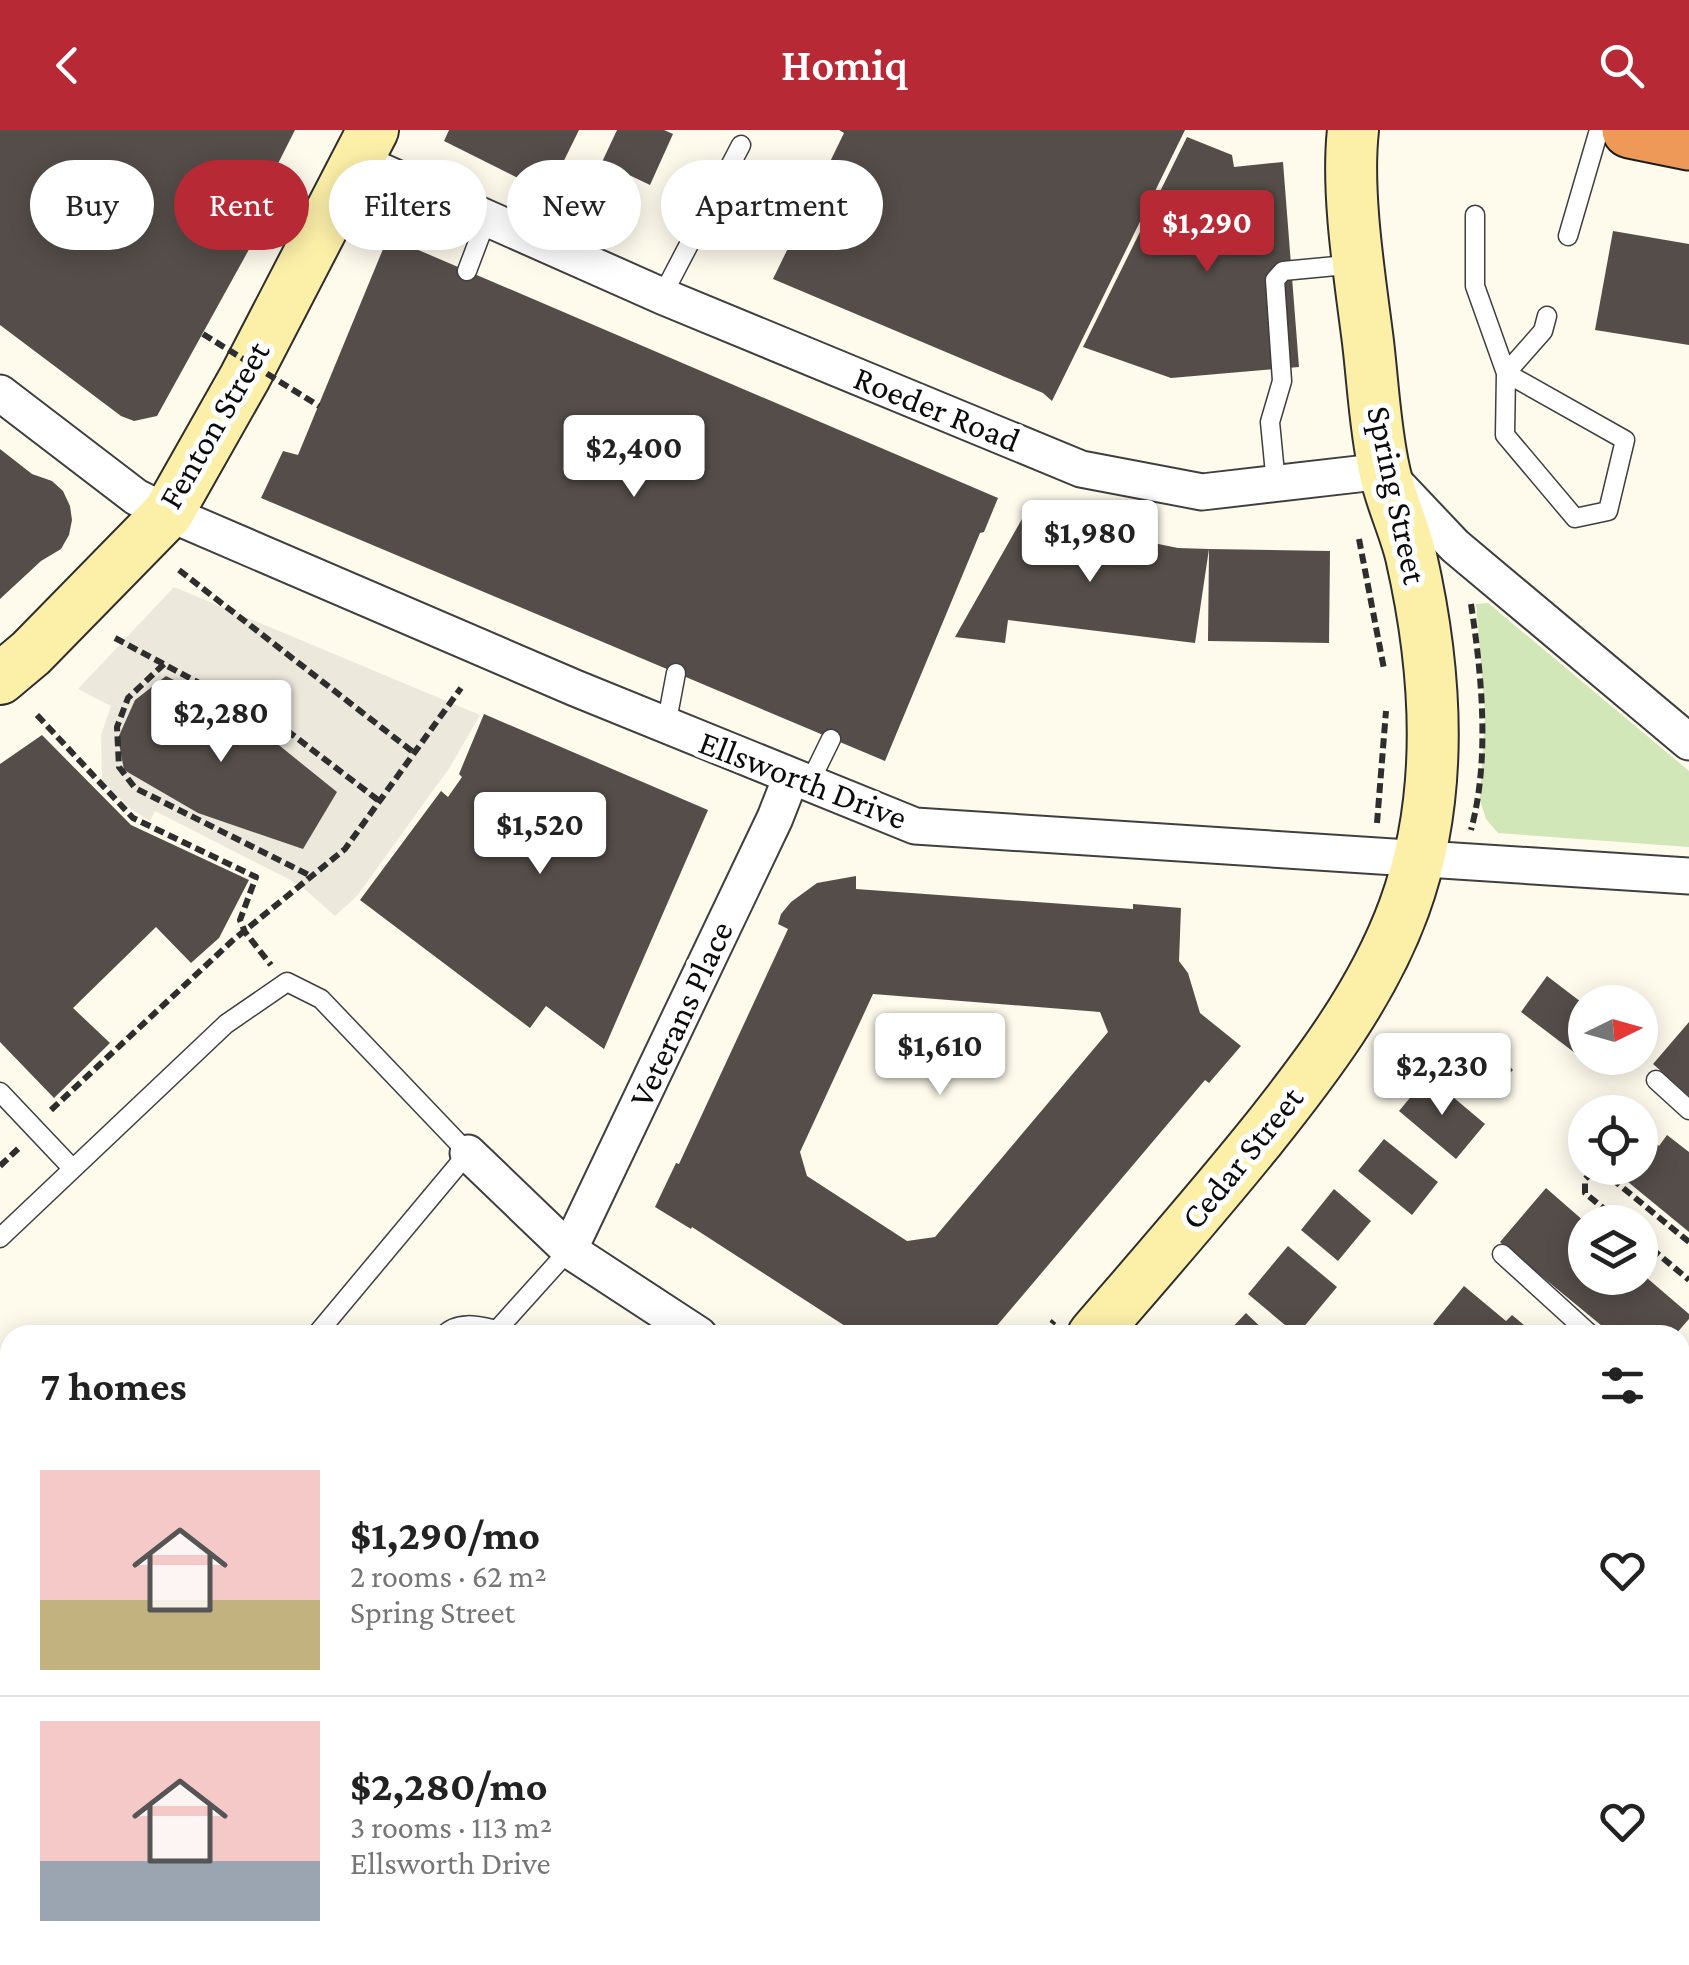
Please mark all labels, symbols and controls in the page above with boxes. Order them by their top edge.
icon: back [40,38,95,93]
icon: search [1594,38,1649,93]
text: Homiq [781,40,908,90]
chip: Buy [30,160,154,250]
chip: Rent [174,160,309,250]
chip: Filters [329,160,487,250]
chip: New [507,160,641,250]
chip: Apartment [661,160,883,250]
pin: $1,290 [1126,190,1288,275]
text: $1,290 [1162,204,1252,240]
street label: Fenton Street [150,334,278,516]
street label: Roeder Road [848,358,1026,460]
street label: Spring Street [1359,403,1435,588]
pin: $2,400 [553,415,715,500]
text: $2,400 [586,429,682,465]
pin: $1,980 [1009,500,1171,585]
text: $1,980 [1044,514,1136,550]
pin: $2,280 [140,680,302,765]
text: $2,280 [173,694,269,730]
street label: Ellsworth Drive [694,723,912,837]
pin: $1,520 [459,792,621,877]
text: $1,520 [496,806,584,842]
street label: Veterans Place [621,915,741,1113]
north arrow [1568,985,1658,1075]
map controls [1568,985,1658,1295]
pin: $1,610 [859,1013,1021,1098]
text: $1,610 [897,1027,983,1063]
pin: $2,230 [1361,1033,1523,1118]
text: $2,230 [1396,1047,1488,1083]
street label: Cedar Street [1173,1079,1311,1237]
button: locate [1568,1095,1658,1185]
button: layers [1568,1205,1658,1295]
icon: filters [1595,1358,1650,1413]
text: 7 homes [40,1362,187,1409]
icon: home [120,1510,240,1630]
text: $1,290/mo [350,1511,540,1558]
icon: heart [1595,1543,1650,1598]
text: 2 rooms · 62 m² [350,1558,547,1594]
text: Spring Street [350,1594,515,1630]
icon: home [120,1761,240,1881]
text: $2,280/mo [350,1762,548,1809]
icon: heart [1595,1794,1650,1849]
text: 3 rooms · 113 m² [350,1809,552,1845]
text: Ellsworth Drive [350,1845,550,1881]

